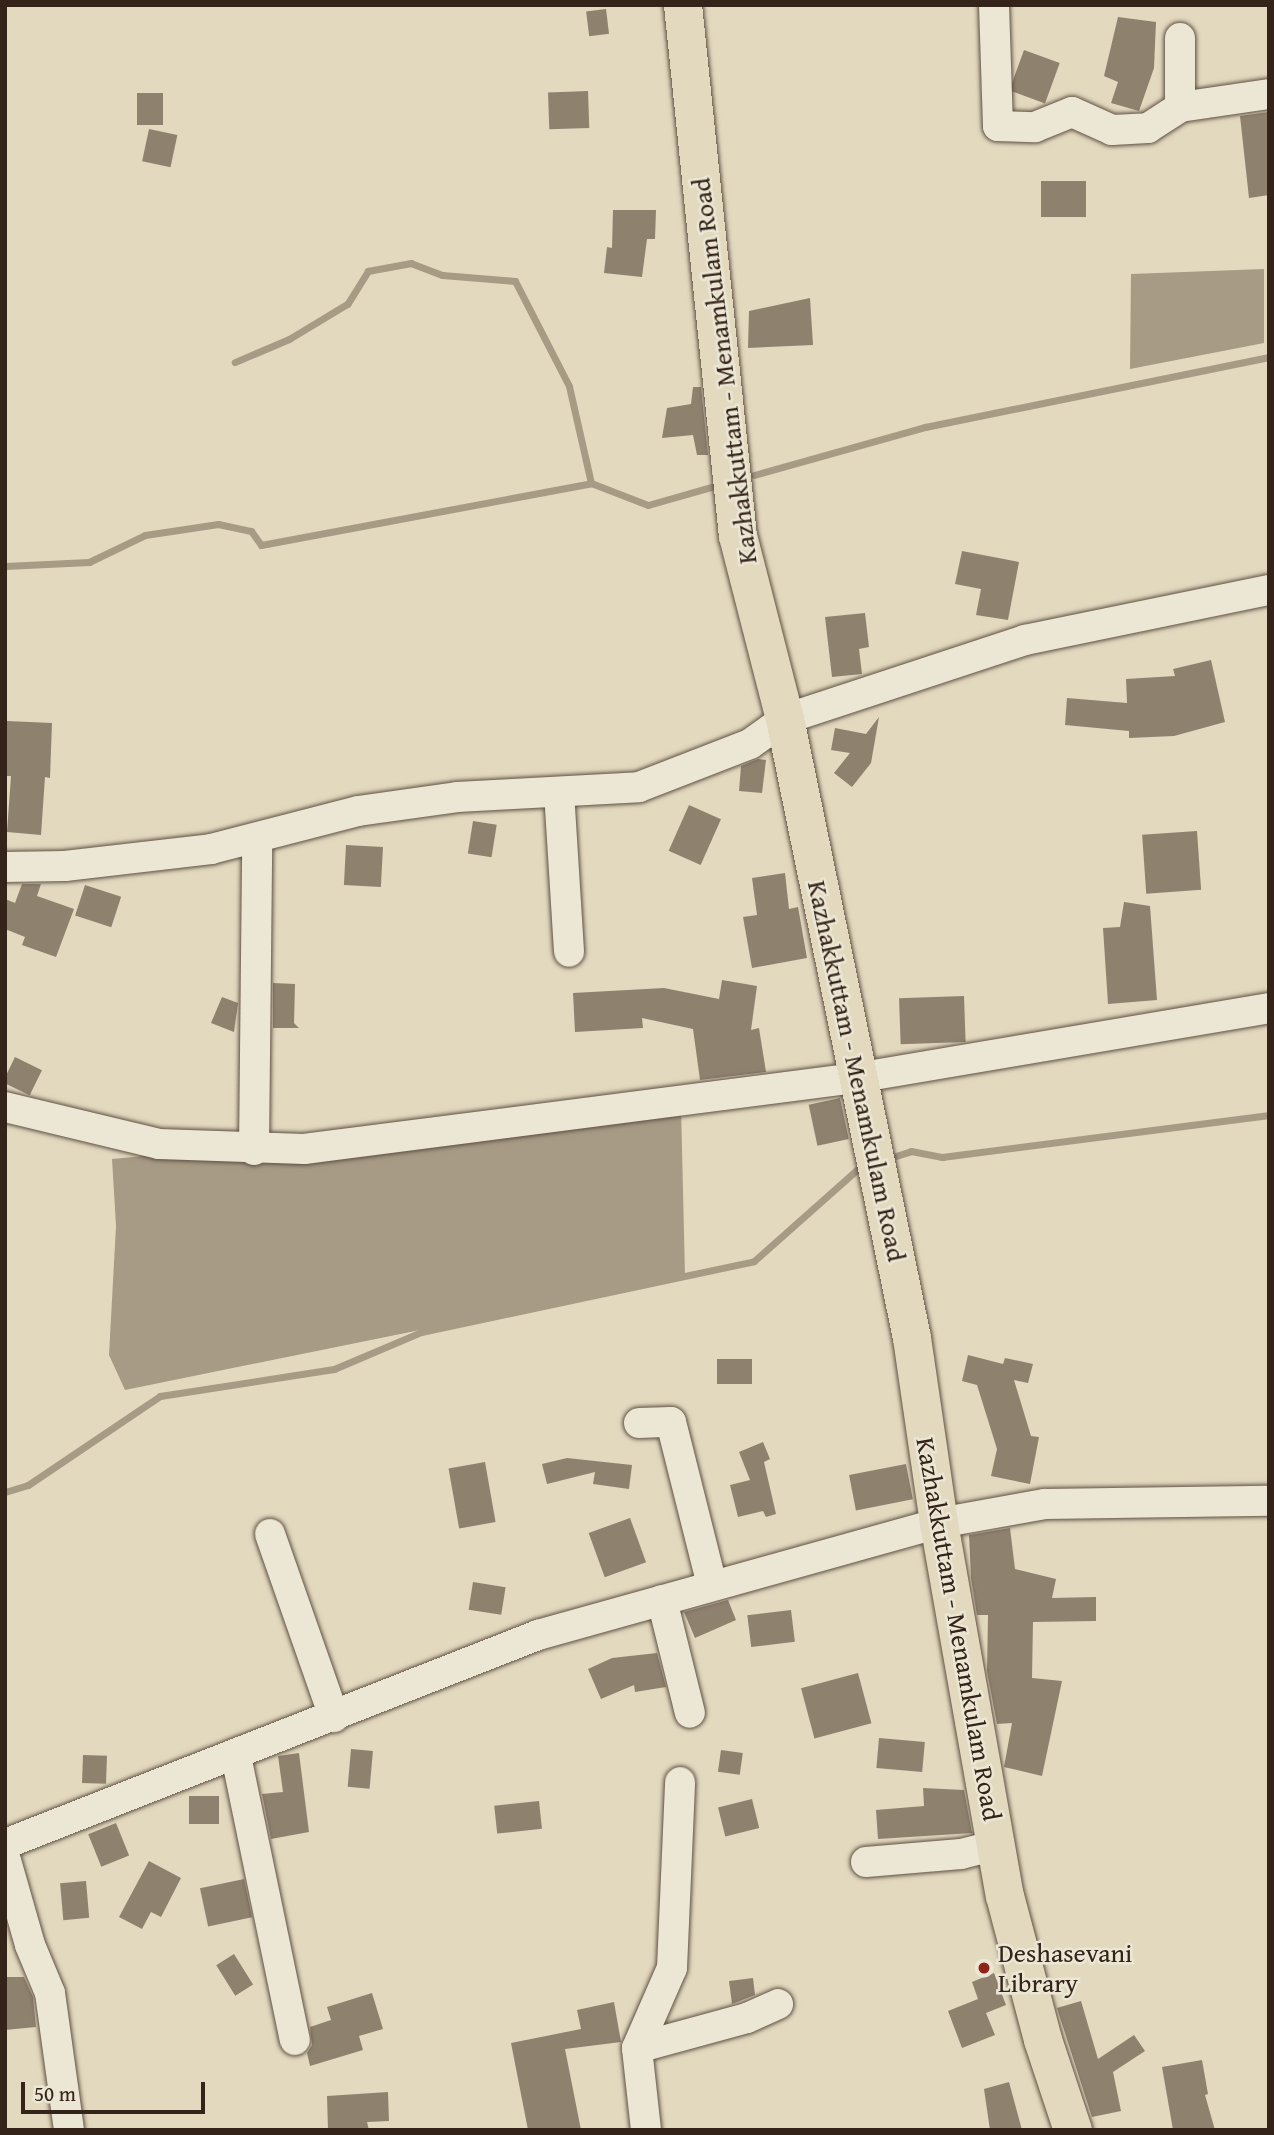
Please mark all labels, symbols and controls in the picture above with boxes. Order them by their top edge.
street label: Kazhakkuttam - Menamkulam Road [685,176,763,566]
street label: Kazhakkuttam - Menamkulam Road [801,878,913,1264]
street label: Kazhakkuttam - Menamkulam Road [910,1435,1008,1823]
place label: Deshasevani Library [998,1937,1132,1998]
marker: Deshasevani Library [976,1960,992,1976]
scale bar [24,2068,208,2112]
text: 50 m [34,2078,76,2109]

